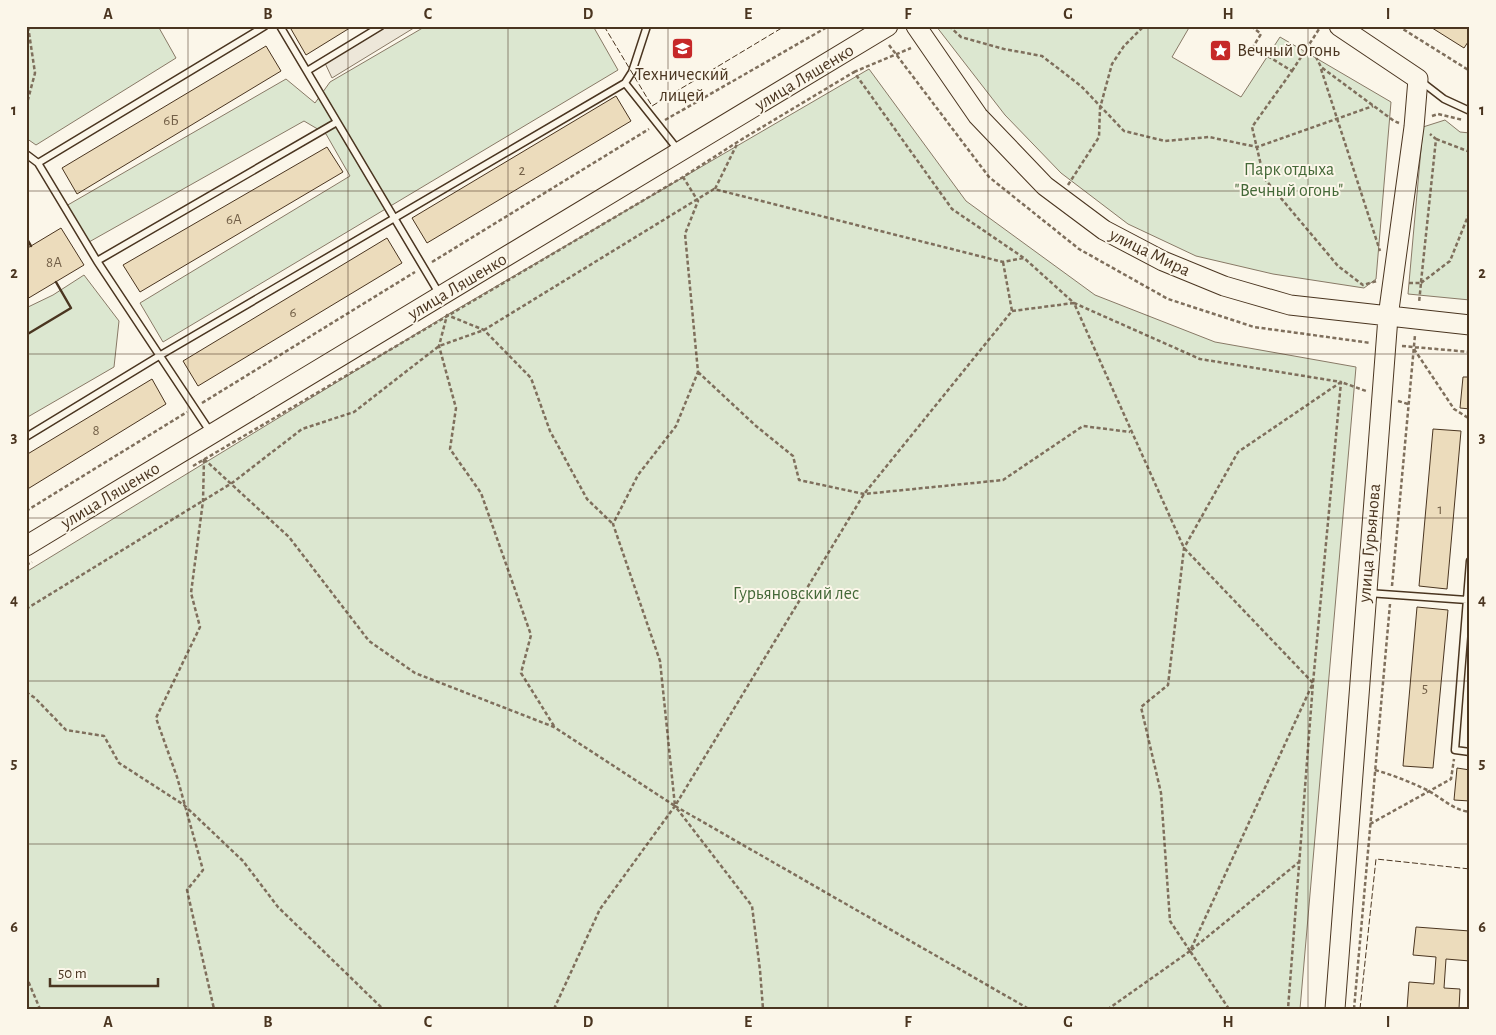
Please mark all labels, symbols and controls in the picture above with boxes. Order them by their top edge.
text: A [103,6,113,22]
text: B [263,6,273,22]
text: C [424,6,433,22]
text: D [583,6,594,22]
text: E [744,6,752,22]
text: F [904,6,912,22]
text: G [1063,6,1073,22]
text: H [1222,6,1234,22]
text: I [1386,6,1390,22]
school or university icon: Технический лицей [670,37,694,61]
place icon: Вечный Огонь [1209,38,1233,62]
street label: улица Ляшенко [751,41,857,115]
place label: Вечный Огонь [1237,42,1340,60]
place label: Технический лицей [635,66,729,105]
text: 1 [11,102,17,118]
text: 1 [1479,102,1485,118]
house number: 6Б [163,113,179,128]
park label: Парк отдыха "Вечный огонь" [1235,161,1343,200]
house number: 2 [519,163,526,178]
house number: 6А [226,212,242,227]
street label: улица Мира [1105,225,1193,280]
street label: улица Ляшенко [404,250,510,324]
house number: 8А [46,255,62,270]
text: 2 [10,265,18,281]
text: 2 [1478,265,1486,281]
house number: 6 [289,305,297,320]
house number: 8 [92,423,100,438]
text: 3 [11,429,18,445]
text: 3 [1479,429,1486,445]
street label: улица Ляшенко [57,459,163,533]
street label: улица Гурьянова [1356,483,1384,604]
house number: 1 [1437,502,1443,517]
park label: Гурьяновский лес [733,585,859,603]
text: 4 [10,592,18,608]
text: 4 [1478,592,1486,608]
house number: 5 [1422,681,1428,696]
text: 5 [11,755,18,771]
text: 5 [1479,755,1486,771]
text: 6 [10,919,18,935]
text: 6 [1478,919,1486,935]
scale bar [50,955,158,987]
text: 50 m [58,966,87,981]
text: A [103,1014,113,1030]
text: B [263,1014,273,1030]
text: C [424,1014,433,1030]
text: D [583,1014,594,1030]
text: E [744,1014,752,1030]
text: F [904,1014,912,1030]
text: G [1063,1014,1073,1030]
text: H [1222,1014,1234,1030]
text: I [1386,1014,1390,1030]

